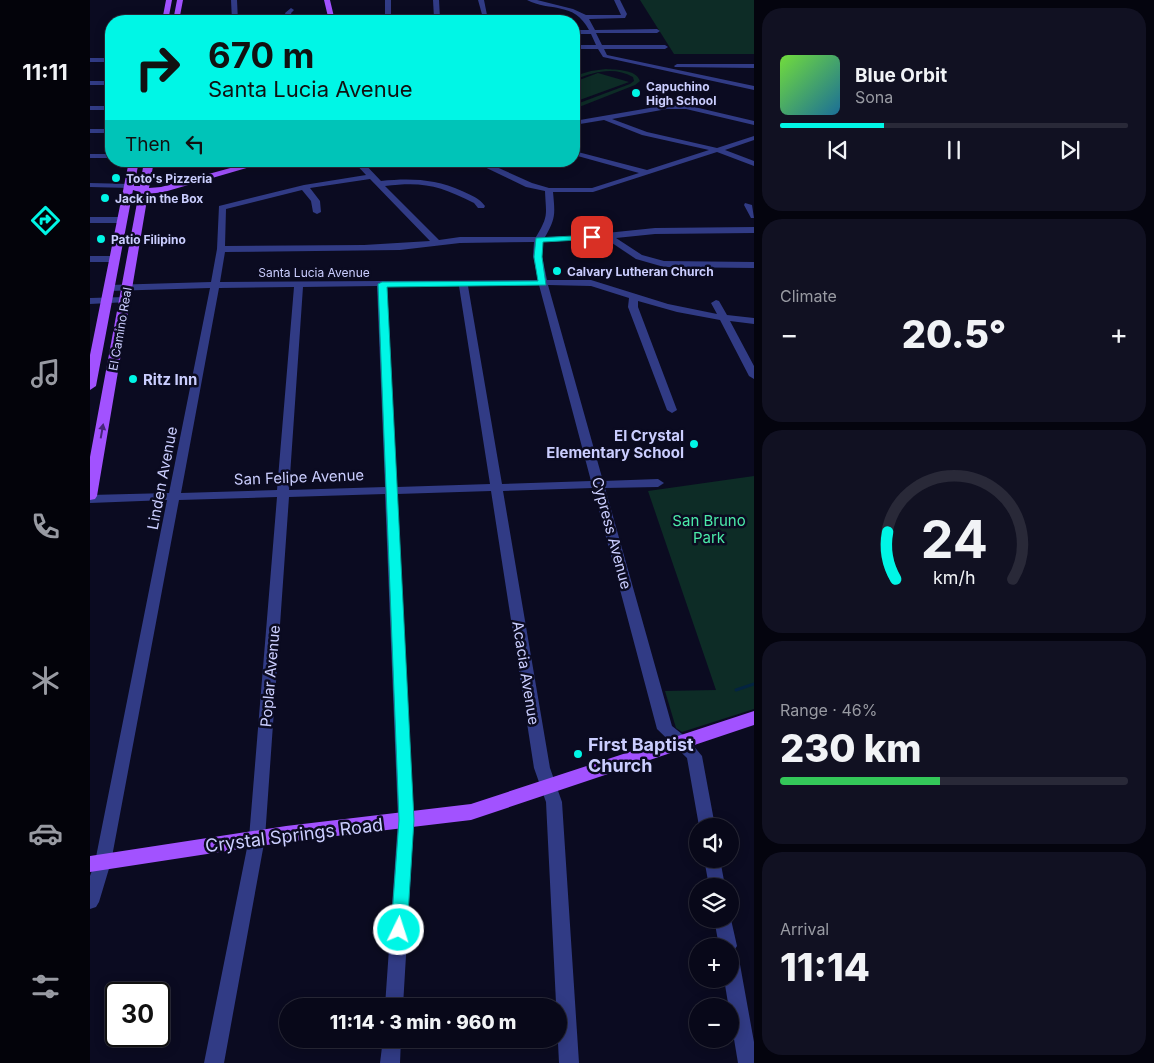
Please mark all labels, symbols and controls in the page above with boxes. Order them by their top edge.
text: 670 m [208,34,314,76]
icon: right [125,35,190,100]
text: 11:11 [22,59,68,85]
text: Blue Orbit [855,64,947,87]
text: Santa Lucia Avenue [208,76,412,102]
place label: Capuchino High School [646,79,716,108]
marker: Capuchino High School [630,87,642,99]
text: Sona [855,87,893,107]
icon: left [181,130,209,158]
text: Then [125,133,171,156]
icon: previous [824,136,852,164]
icon: pause [940,136,968,164]
icon: next [1056,136,1084,164]
place label: Toto's Pizzeria [126,171,212,186]
marker: Toto's Pizzeria [110,172,122,184]
place label: Jack in the Box [115,191,203,206]
marker: Jack in the Box [99,192,111,204]
icon: directions [28,203,63,238]
pin [571,216,613,258]
icon: arrive [578,223,606,251]
place label: Patio Filipino [111,232,186,247]
marker: Patio Filipino [95,233,107,245]
place label: Calvary Lutheran Church [567,264,714,279]
street label: Santa Lucia Avenue [258,265,370,280]
marker: Calvary Lutheran Church [551,265,563,277]
street label: El Camino Real [105,286,135,372]
text: Climate [780,286,837,306]
text: 20.5° [902,311,1006,357]
text: − [780,317,799,351]
text: + [1109,317,1128,351]
icon: music [28,356,63,391]
place label: Ritz Inn [143,370,197,389]
marker: Ritz Inn [127,373,139,385]
one-way arrow [99,423,107,439]
street label: Linden Avenue [143,425,181,531]
place label: El Crystal Elementary School [546,426,684,462]
marker: El Crystal Elementary School [688,438,700,450]
street label: San Felipe Avenue [234,465,364,489]
street label: Cypress Avenue [588,475,636,591]
text: 24 [920,508,988,571]
icon: phone [28,509,63,544]
park label: San Bruno Park [672,511,746,547]
text: km/h [933,567,975,588]
street label: Acacia Avenue [508,620,544,726]
street label: Poplar Avenue [256,624,284,728]
icon: climate [28,663,63,698]
text: Range · 46% [780,700,877,720]
text: 230 km [780,725,922,771]
place label: First Baptist Church [588,734,694,776]
marker: First Baptist Church [572,748,584,760]
street label: Crystal Springs Road [204,814,384,856]
icon: car [28,816,63,851]
map controls [689,818,739,1048]
button: sound [689,818,739,868]
button: layers [689,878,739,928]
position arrow [372,903,424,955]
text: Arrival [780,919,829,939]
button: + [689,938,739,988]
text: 11:14 [780,944,870,990]
icon: filters [28,969,63,1004]
speed limit sign: 30 [105,982,170,1047]
button: − [689,998,739,1048]
text: 11:14 · 3 min · 960 m [330,1011,516,1034]

